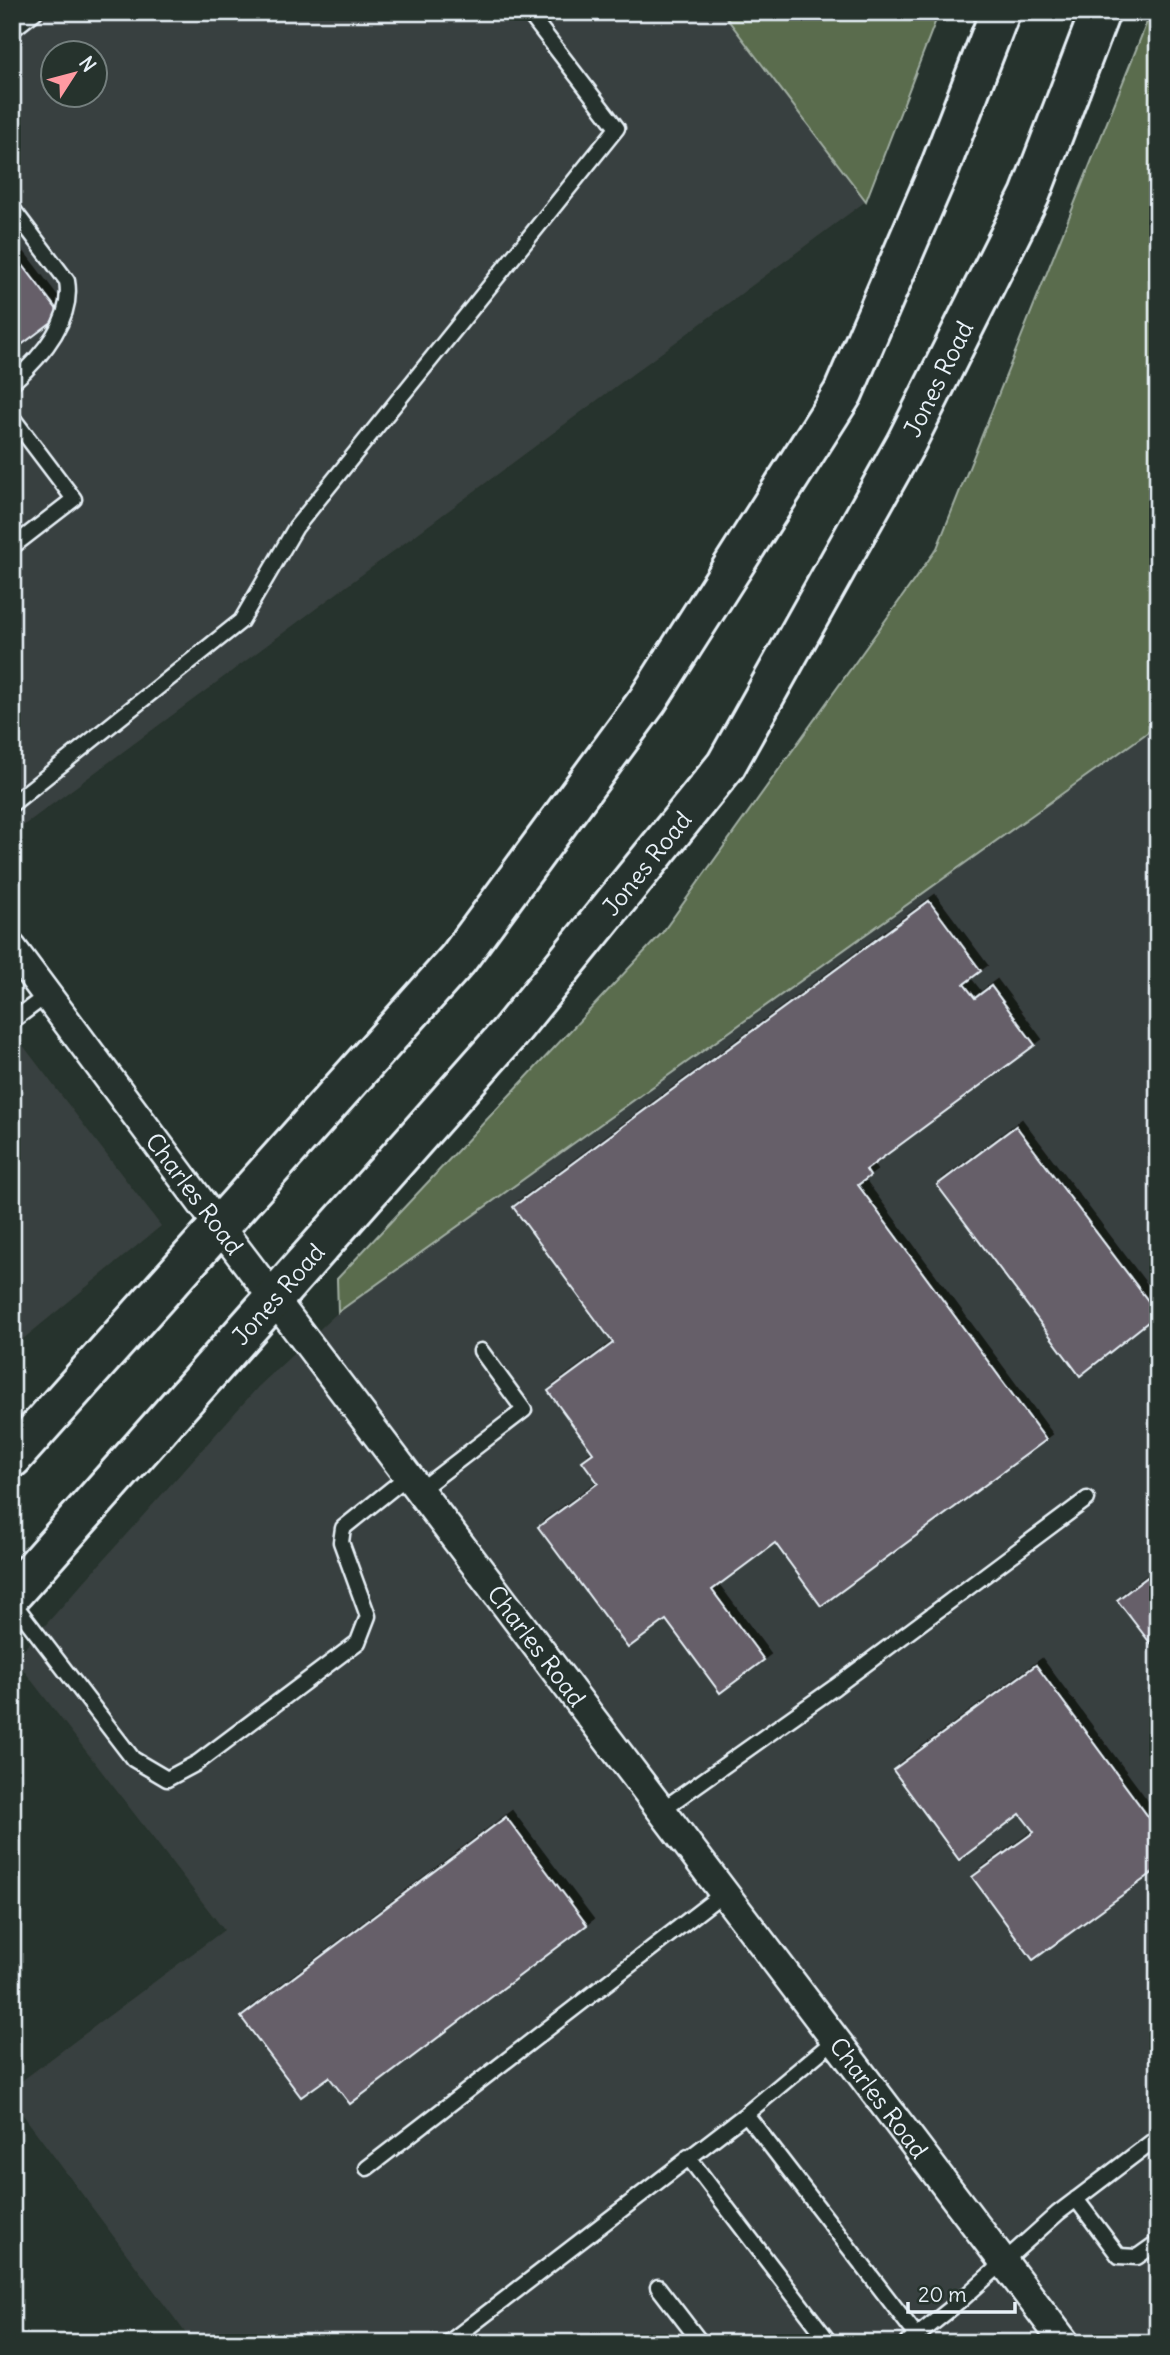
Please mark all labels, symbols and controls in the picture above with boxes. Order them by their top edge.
north arrow [38,38,108,108]
text: N [74,52,101,76]
street label: Jones Road [897,316,980,442]
street label: Jones Road [595,805,698,921]
street label: Charles Road [139,1127,250,1260]
street label: Jones Road [225,1237,331,1351]
street label: Charles Road [481,1579,592,1712]
street label: Charles Road [824,2031,935,2164]
scale bar [908,2271,1014,2315]
text: 20 m [918,2281,967,2308]

